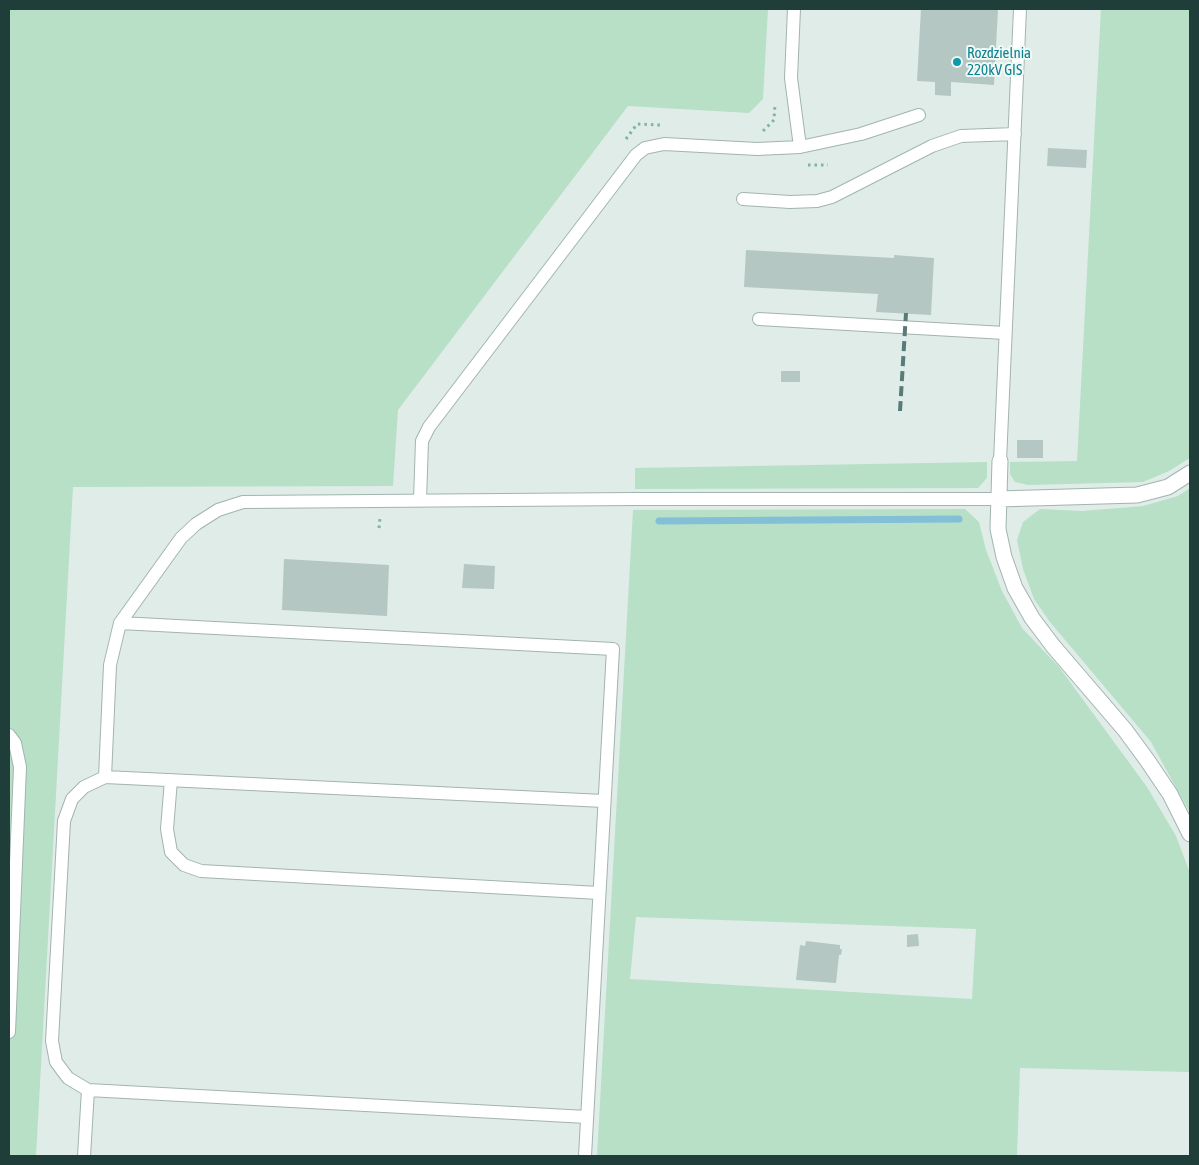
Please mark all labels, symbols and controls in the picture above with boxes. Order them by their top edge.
place label: Rozdzielnia 220kV GIS [967,44,1031,79]
marker: Rozdzielnia 220kV GIS [951,56,963,68]

